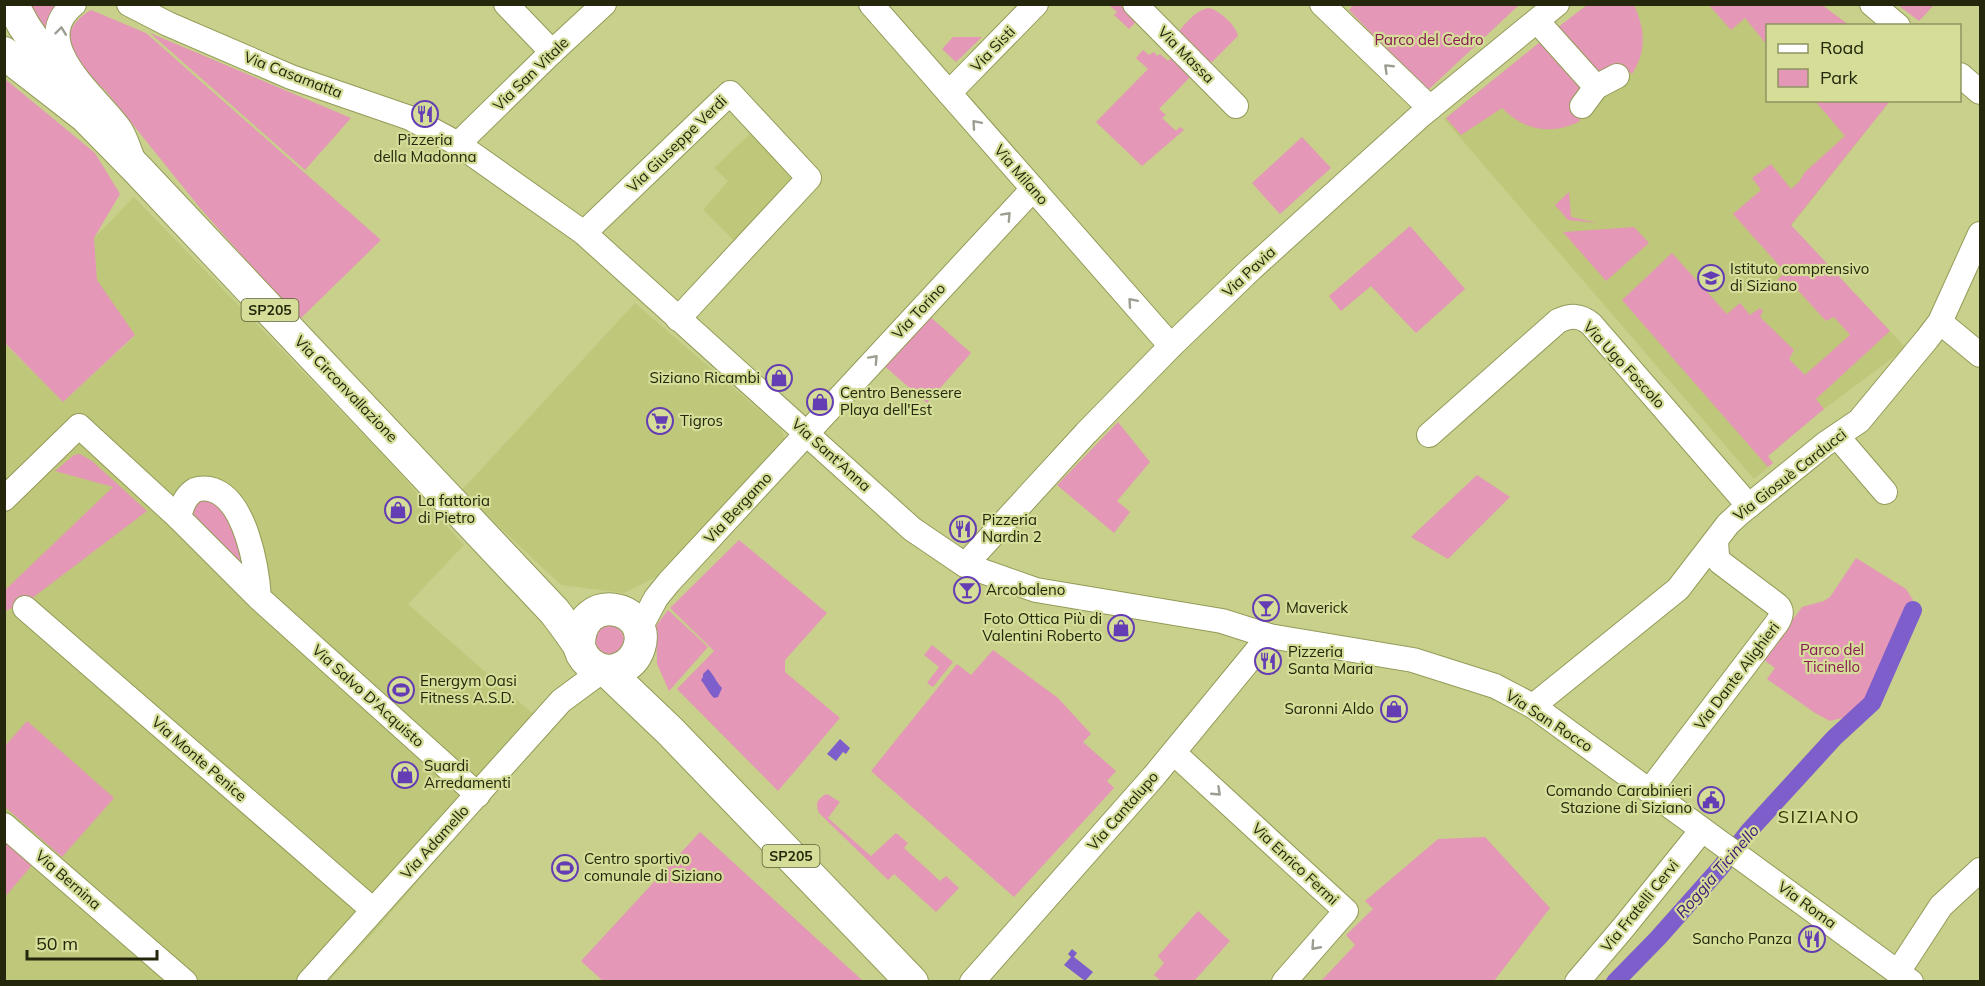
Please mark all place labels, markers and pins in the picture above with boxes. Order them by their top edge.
restaurant icon: Pizzeria della Madonna [410,99,440,129]
place label: Pizzeria della Madonna [373,130,477,166]
place label: Istituto comprensivo di Siziano [1730,259,1869,295]
school or university icon: Istituto comprensivo di Siziano [1696,263,1726,293]
shop icon: Siziano Ricambi [764,363,794,393]
place label: Siziano Ricambi [649,368,760,387]
place label: Centro Benessere Playa dell'Est [840,383,962,419]
shop icon: Centro Benessere Playa dell'Est [805,387,835,417]
supermarket icon: Tigros [645,406,675,436]
place label: Tigros [680,411,723,430]
place label: La fattoria di Pietro [418,491,490,527]
shop icon: La fattoria di Pietro [383,495,413,525]
place label: Pizzeria Nardin 2 [982,510,1042,546]
restaurant icon: Pizzeria Nardin 2 [948,514,978,544]
bar icon: Arcobaleno [952,575,982,605]
place label: Arcobaleno [986,580,1065,599]
bar icon: Maverick [1251,593,1281,623]
place label: Maverick [1286,598,1348,617]
place label: Foto Ottica Più di Valentini Roberto [982,609,1102,645]
shop icon: Foto Ottica Più di Valentini Roberto [1106,613,1136,643]
place label: Pizzeria Santa Maria [1288,642,1373,678]
restaurant icon: Pizzeria Santa Maria [1253,646,1283,676]
place label: Energym Oasi Fitness A.S.D. [420,671,517,707]
sports icon: Energym Oasi Fitness A.S.D. [386,675,416,705]
shop icon: Saronni Aldo [1379,694,1409,724]
place label: Saronni Aldo [1285,699,1374,718]
place label: Suardi Arredamenti [424,756,511,792]
shop icon: Suardi Arredamenti [390,760,420,790]
place label: Comando Carabinieri Stazione di Siziano [1546,781,1692,817]
public building icon: Comando Carabinieri Stazione di Siziano [1696,785,1726,815]
place label: Centro sportivo comunale di Siziano [584,849,722,885]
sports icon: Centro sportivo comunale di Siziano [550,853,580,883]
restaurant icon: Sancho Panza [1797,924,1827,954]
place label: Sancho Panza [1692,929,1792,948]

